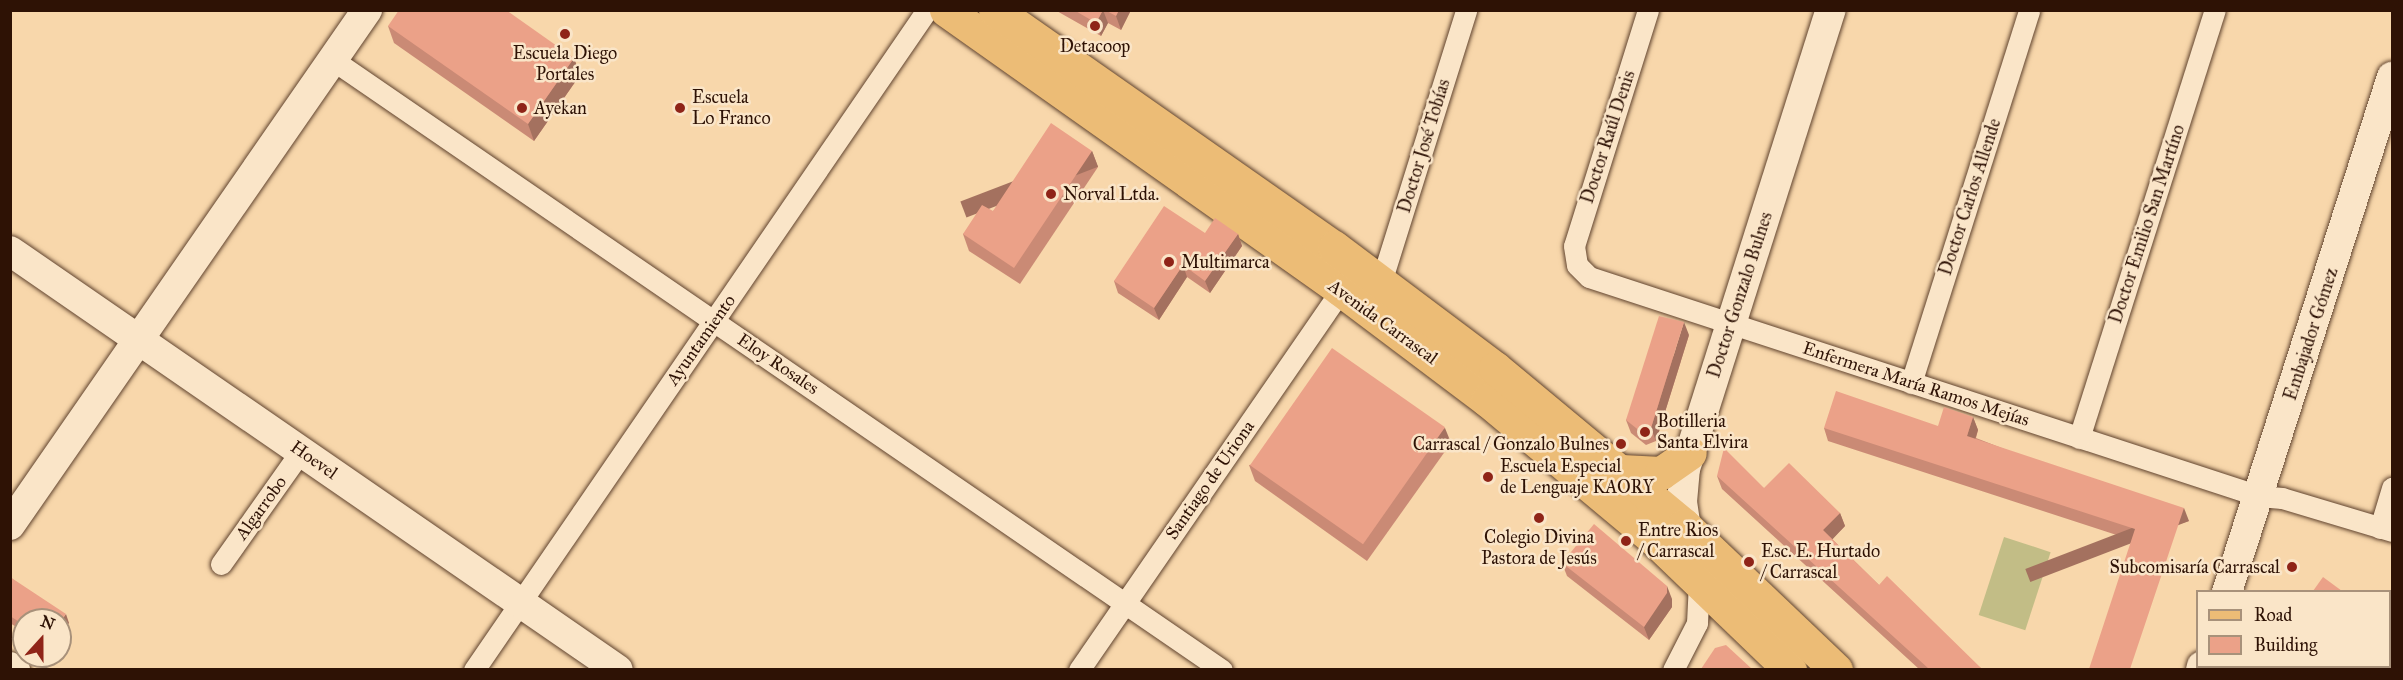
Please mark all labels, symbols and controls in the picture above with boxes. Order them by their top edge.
marker: Detacoop [1088,19,1102,33]
marker: Escuela Diego Portales [558,27,572,41]
place label: Detacoop [1060,35,1130,57]
place label: Escuela Diego Portales [513,43,617,86]
street label: Doctor Raúl Denis [1576,68,1640,206]
street label: Doctor José Tobías [1393,76,1455,216]
place label: Escuela Lo Franco [692,87,771,130]
place label: Ayekan [534,97,587,119]
marker: Ayekan [515,101,529,115]
marker: Escuela Lo Franco [673,101,687,115]
street label: Doctor Carlos Allende [1934,116,2006,278]
street label: Doctor Emilio San Martíno [2105,122,2189,326]
place label: Norval Ltda. [1063,183,1159,205]
marker: Norval Ltda. [1044,187,1058,201]
street label: Doctor Gonzalo Bulnes [1703,209,1777,381]
place label: Multimarca [1181,251,1270,273]
marker: Multimarca [1162,255,1176,269]
street label: Embajador Gómez [2279,265,2343,403]
street label: Avenida Carrascal [1324,275,1442,369]
street label: Ayuntamiento [662,290,740,390]
street label: Eloy Rosales [733,329,823,399]
street label: Enfermera María Ramos Mejías [1800,337,2032,431]
place label: Botilleria Santa Elvira [1657,411,1748,454]
street label: Santiago de Uriona [1161,416,1259,544]
marker: Botilleria Santa Elvira [1638,425,1652,439]
place label: Carrascal / Gonzalo Bulnes [1413,433,1609,455]
street label: Hoevel [286,436,342,484]
marker: Carrascal / Gonzalo Bulnes [1614,437,1628,451]
place label: Escuela Especial de Lenguaje KAORY [1500,456,1654,498]
marker: Escuela Especial de Lenguaje KAORY [1481,470,1495,484]
street label: Algarrobo [231,472,291,544]
marker: Colegio Divina Pastora de Jesús [1532,511,1546,525]
place label: Entre Rios / Carrascal [1638,520,1718,562]
place label: Colegio Divina Pastora de Jesús [1481,527,1597,570]
marker: Entre Rios / Carrascal [1619,534,1633,548]
place label: Esc. E. Hurtado / Carrascal [1761,541,1880,584]
marker: Esc. E. Hurtado / Carrascal [1742,555,1756,569]
place label: Subcomisaría Carrascal [2110,556,2280,578]
marker: Subcomisaría Carrascal [2285,560,2299,574]
legend [2196,590,2391,668]
text: Road [2254,604,2292,626]
north arrow [12,608,72,668]
text: N [38,611,58,634]
text: Building [2254,634,2317,656]

